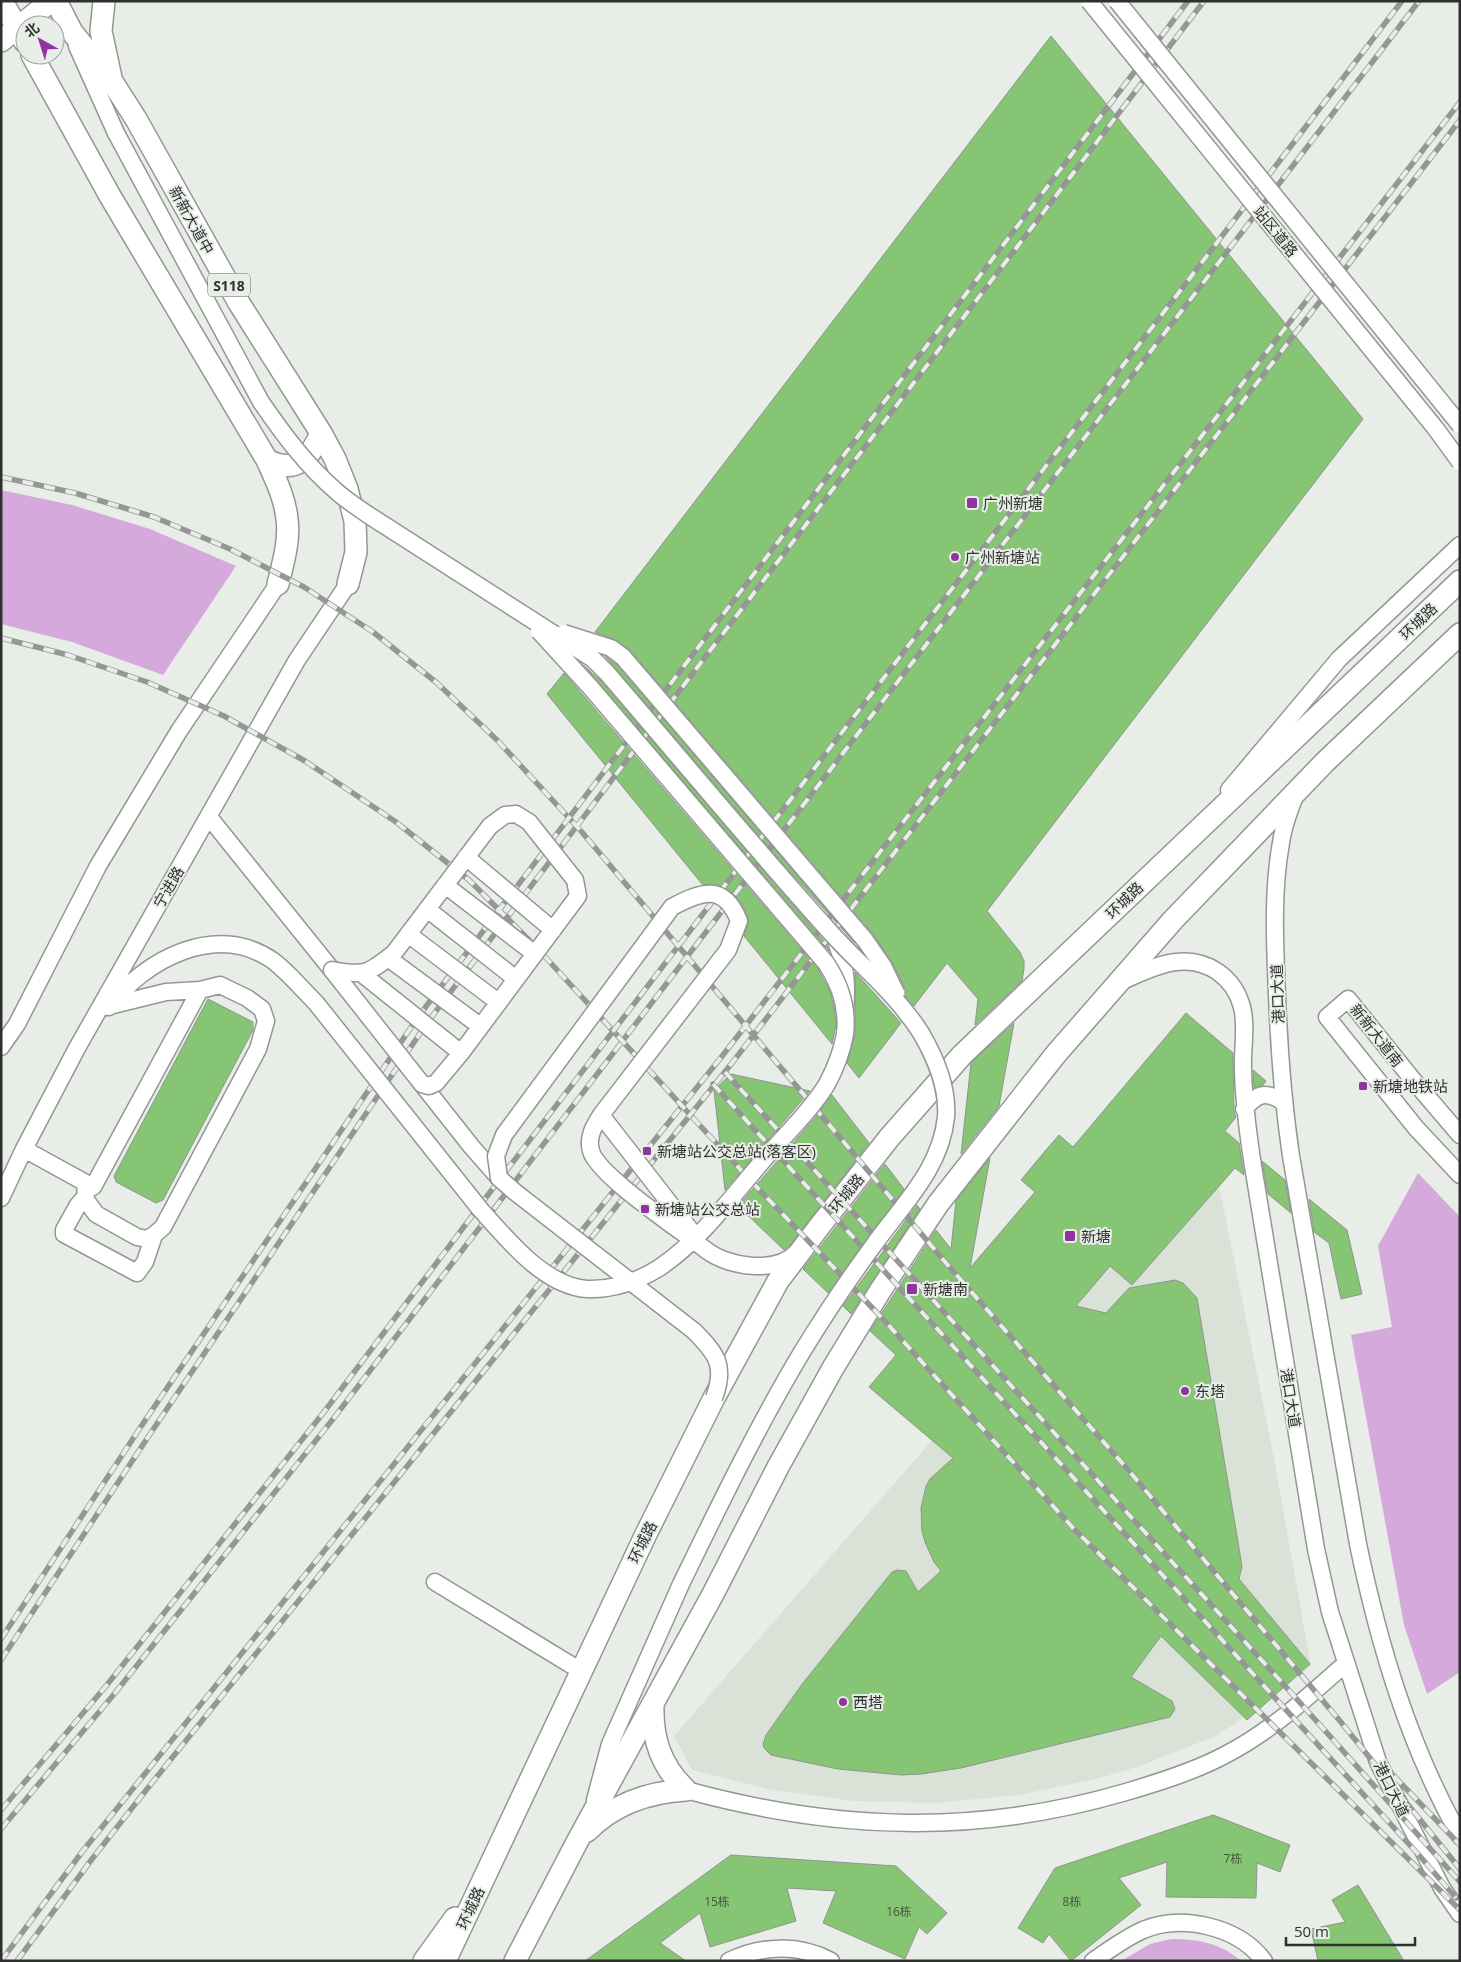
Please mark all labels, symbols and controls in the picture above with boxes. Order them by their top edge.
north arrow [15,15,65,65]
text: 北 [20,18,43,41]
street label: 新新大道中 [165,182,219,258]
street label: 站区道路 [1249,201,1303,261]
road number: S118 [208,274,250,296]
place label: 广州新塘 [983,493,1043,513]
marker: 广州新塘 [965,496,979,510]
place label: 广州新塘站 [965,547,1040,567]
marker: 广州新塘站 [949,551,961,563]
street label: 环城路 [1395,598,1441,644]
street label: 宁进路 [148,863,188,911]
street label: 环城路 [1101,877,1147,923]
street label: 港口大道 [1266,964,1288,1024]
street label: 新新大道南 [1346,999,1408,1071]
place label: 新塘地铁站 [1373,1076,1448,1096]
marker: 新塘地铁站 [1357,1080,1369,1092]
place label: 新塘站公交总站(落客区) [657,1141,816,1161]
marker: 新塘站公交总站(落客区) [641,1145,653,1157]
street label: 环城路 [824,1169,868,1217]
place label: 新塘站公交总站 [655,1199,760,1219]
marker: 新塘站公交总站 [639,1203,651,1215]
place label: 新塘 [1081,1226,1111,1246]
marker: 新塘 [1063,1229,1077,1243]
place label: 新塘南 [923,1279,968,1299]
marker: 新塘南 [905,1282,919,1296]
street label: 港口大道 [1276,1367,1306,1429]
place label: 东塔 [1195,1381,1225,1401]
marker: 东塔 [1179,1385,1191,1397]
street label: 环城路 [623,1517,661,1567]
place label: 西塔 [853,1692,883,1712]
marker: 西塔 [837,1696,849,1708]
street label: 港口大道 [1370,1758,1414,1820]
house number: 7栋 [1224,1850,1242,1867]
street label: 环城路 [451,1883,489,1933]
house number: 15栋 [704,1893,730,1910]
house number: 8栋 [1063,1893,1081,1910]
house number: 16栋 [886,1903,912,1920]
scale bar [1286,1914,1415,1946]
text: 50 m [1294,1921,1329,1941]

